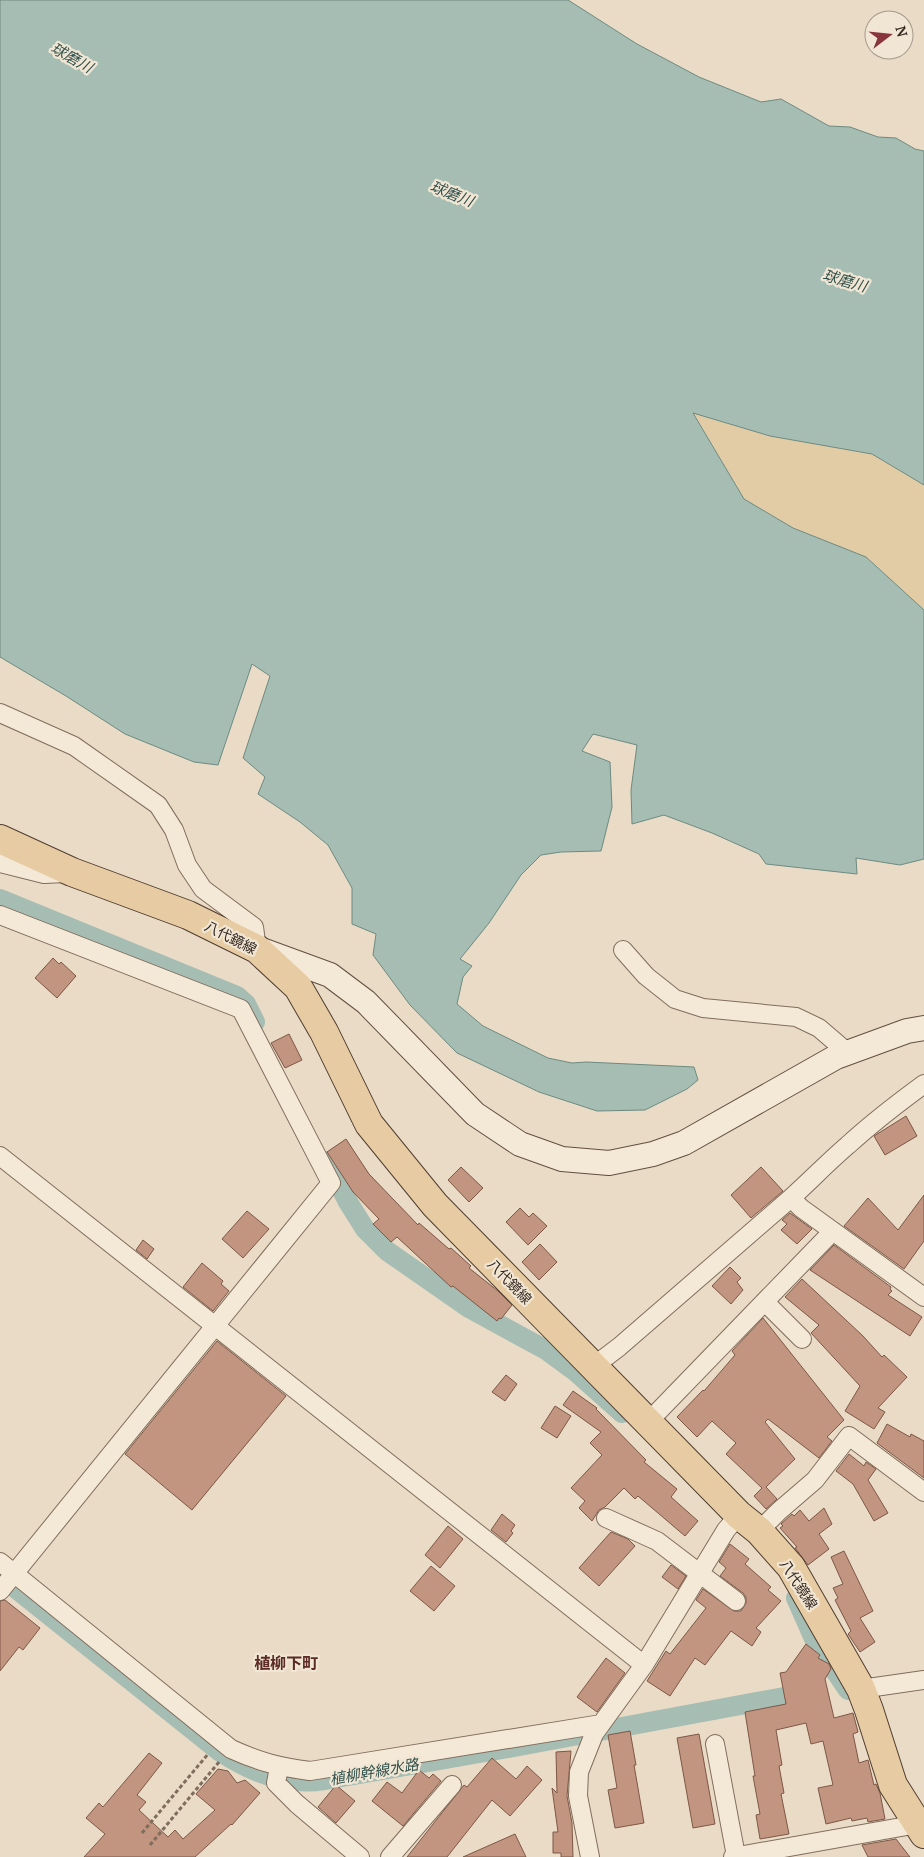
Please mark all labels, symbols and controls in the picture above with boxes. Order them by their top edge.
north arrow [864,10,914,60]
text: N [891,24,913,39]
water label: 球磨川 [47,37,98,78]
water label: 球磨川 [427,175,478,211]
water label: 球磨川 [821,264,871,296]
street label: 八代鏡線 [202,916,260,958]
street label: 八代鏡線 [484,1254,536,1308]
street label: 八代鏡線 [776,1555,822,1613]
district label: 植柳下町 [254,1652,318,1674]
water label: 植柳幹線水路 [328,1753,422,1789]

